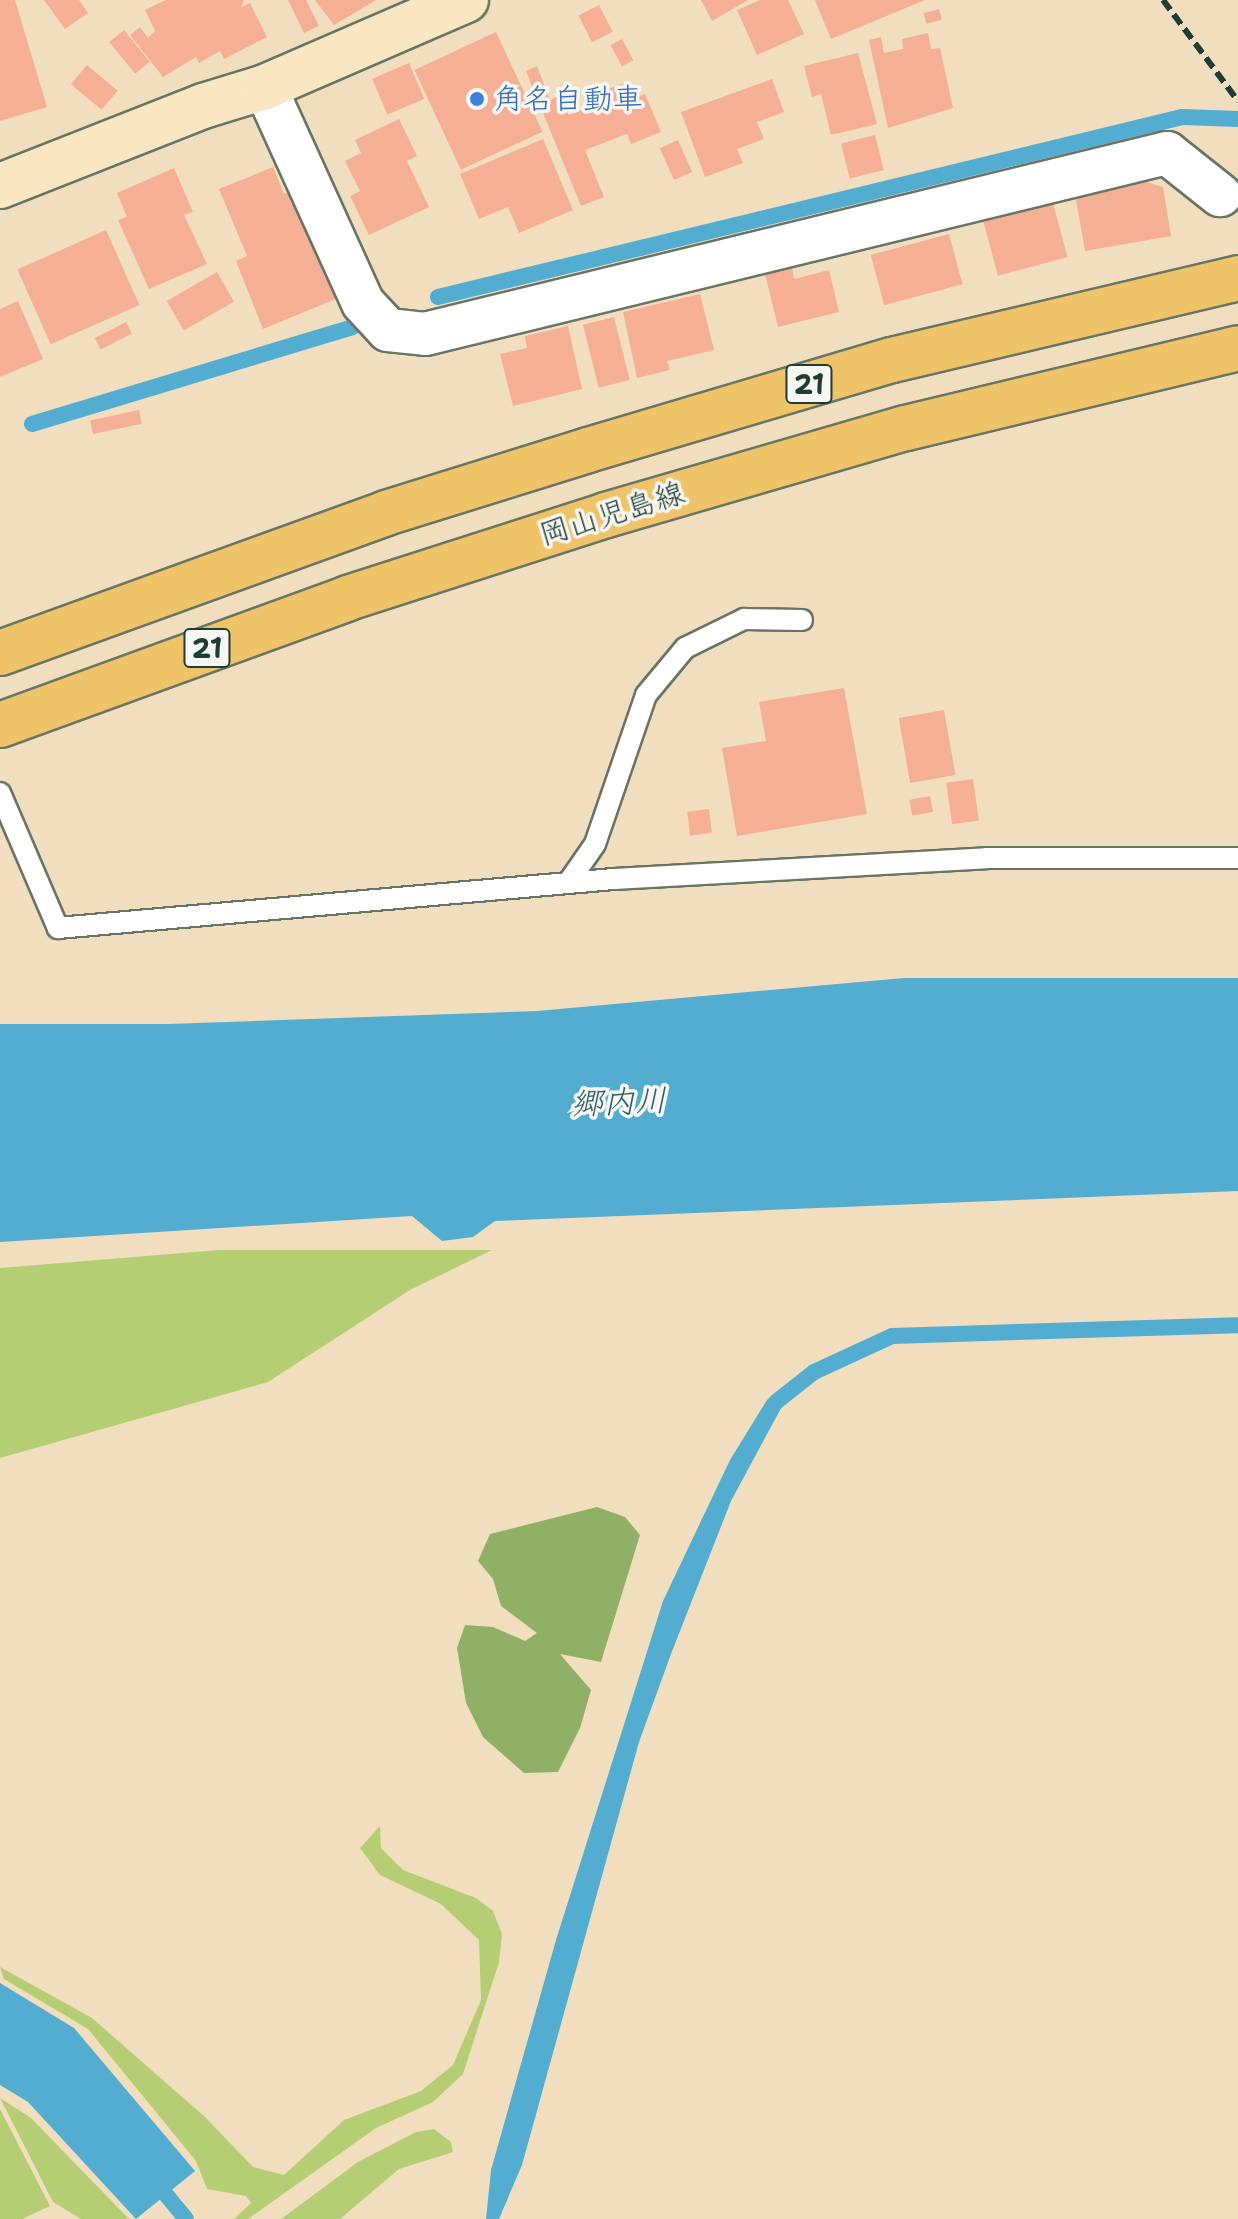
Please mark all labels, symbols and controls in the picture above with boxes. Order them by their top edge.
place label: 角名自動車 [493,81,643,117]
marker: 角名自動車 [468,90,486,108]
road number: 21 [785,360,833,408]
street label: 岡山児島線 [535,475,689,553]
road number: 21 [183,624,231,672]
water label: 郷内川 [570,1081,668,1123]

